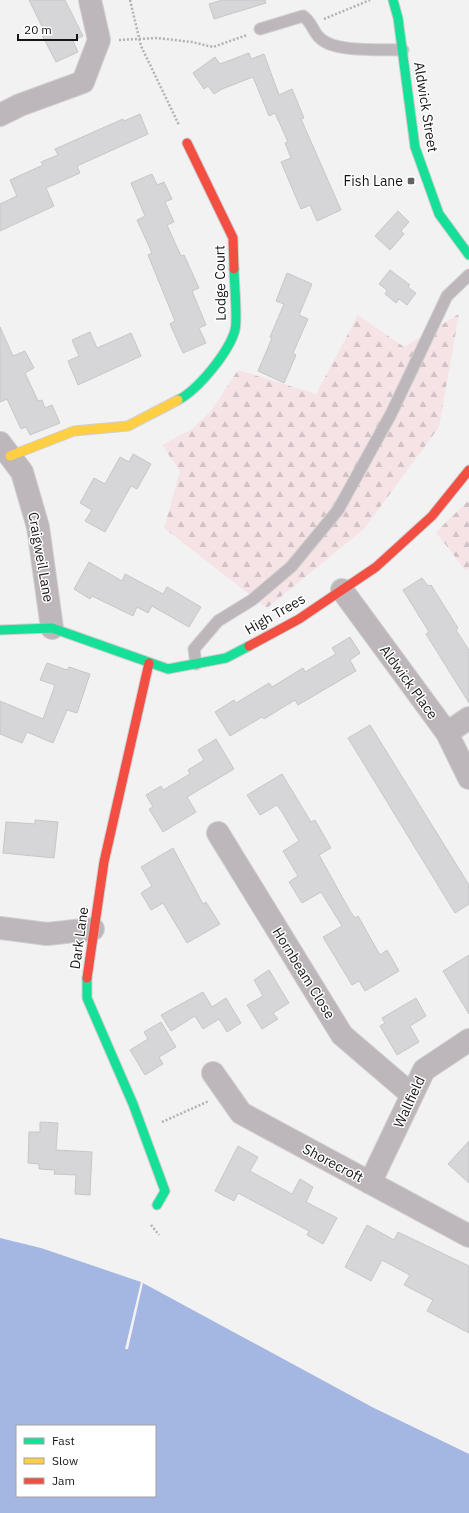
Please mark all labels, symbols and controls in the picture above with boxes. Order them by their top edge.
scale bar [18,16,77,42]
text: 20 m [24,22,52,37]
street label: Aldwick Street [410,61,442,154]
place label: Fish Lane [343,172,403,190]
marker: Fish Lane [406,176,416,186]
street label: Lodge Court [210,245,230,321]
street label: Craigweil Lane [24,510,58,604]
street label: High Trees [242,589,309,638]
street label: Aldwick Place [376,641,442,723]
street label: Dark Lane [66,905,92,970]
street label: Hornbeam Close [269,924,339,1022]
street label: Wallfield [389,1073,429,1131]
street label: Shorecroft [300,1140,366,1186]
legend [16,1425,156,1497]
text: Fast [52,1433,75,1448]
text: Slow [52,1453,78,1468]
text: Jam [52,1473,75,1488]

